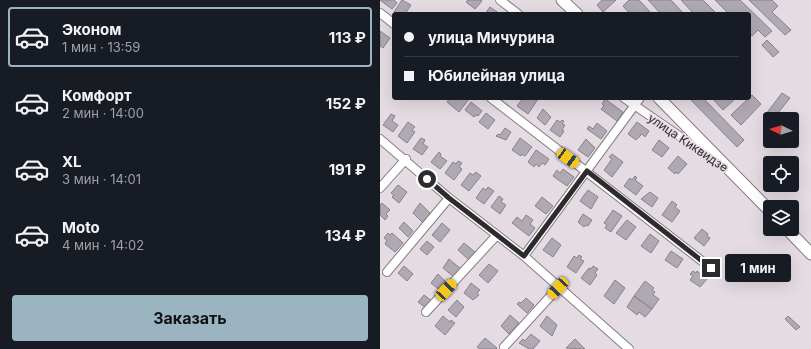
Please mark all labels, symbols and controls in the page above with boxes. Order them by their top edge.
icon: car [14,19,50,55]
text: Эконом [62,20,121,39]
text: 113 ₽ [329,28,366,47]
text: улица Мичурина [428,28,555,47]
text: 1 мин · 13:59 [62,39,140,55]
text: Юбилейная улица [428,66,565,85]
icon: car [14,85,50,121]
text: Комфорт [62,86,132,105]
text: 152 ₽ [326,94,366,113]
text: 2 мин · 14:00 [62,105,144,121]
street label: улица Киквидзе [645,110,731,175]
north arrow [763,112,799,148]
map controls [763,112,799,236]
car [555,146,581,170]
icon: car [14,151,50,187]
text: XL [62,152,82,171]
button: locate [763,156,799,192]
text: 191 ₽ [329,160,366,179]
route start [418,170,436,188]
text: 3 мин · 14:01 [62,171,141,187]
button: layers [763,200,799,236]
icon: car [14,217,50,253]
text: Moto [62,218,100,237]
text: 134 ₽ [325,226,366,245]
text: 4 мин · 14:02 [62,237,144,253]
callout: 1 мин [725,254,791,282]
route end [702,259,720,277]
text: 1 мин [740,260,776,276]
car [545,275,571,301]
car [433,277,459,303]
button: Заказать [12,295,368,341]

